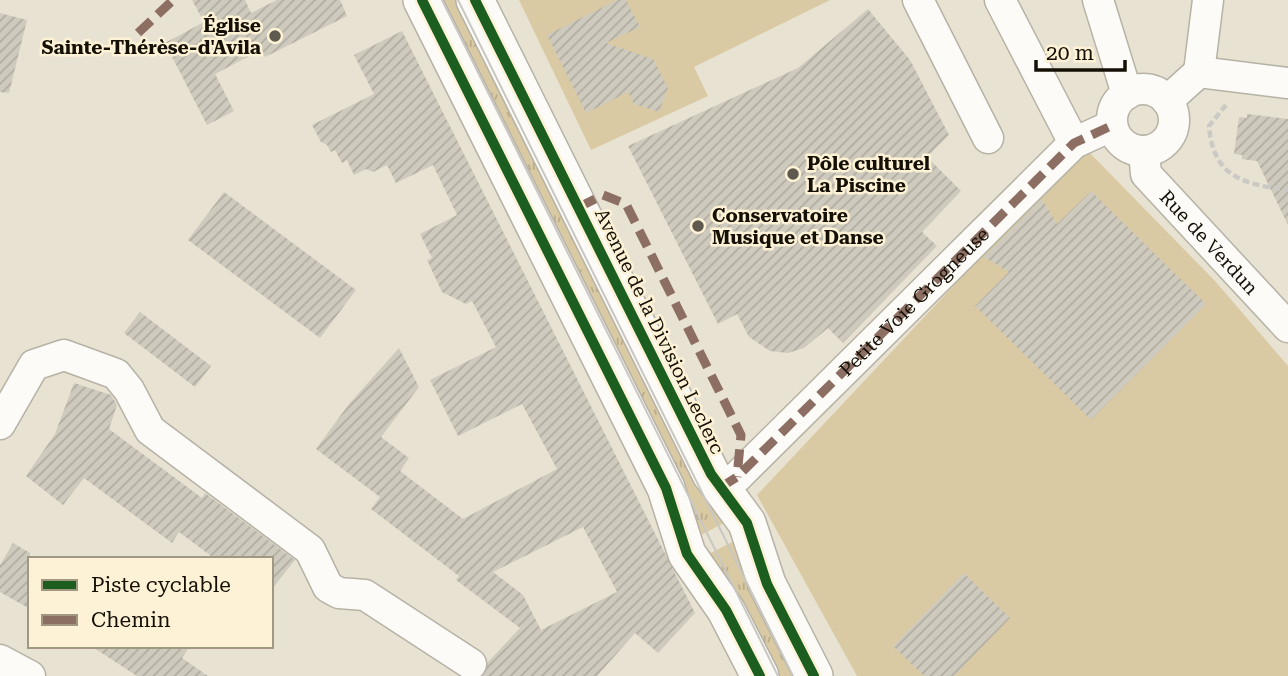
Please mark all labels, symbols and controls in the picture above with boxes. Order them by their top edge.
place label: Église Sainte-Thérèse-d'Avila [41,14,261,59]
marker: Église Sainte-Thérèse-d'Avila [267,28,283,44]
scale bar [1036,28,1125,72]
text: 20 m [1046,41,1094,65]
place label: Pôle culturel La Piscine [807,152,930,197]
marker: Pôle culturel La Piscine [785,166,801,182]
street label: Rue de Verdun [1155,186,1263,299]
place label: Conservatoire Musique et Danse [712,204,884,249]
street label: Avenue de la Division Leclerc [590,205,729,458]
marker: Conservatoire Musique et Danse [690,218,706,234]
street label: Petite Voie Grogneuse [835,223,994,381]
legend [28,557,273,648]
text: Piste cyclable [91,573,231,597]
text: Chemin [91,608,171,632]

